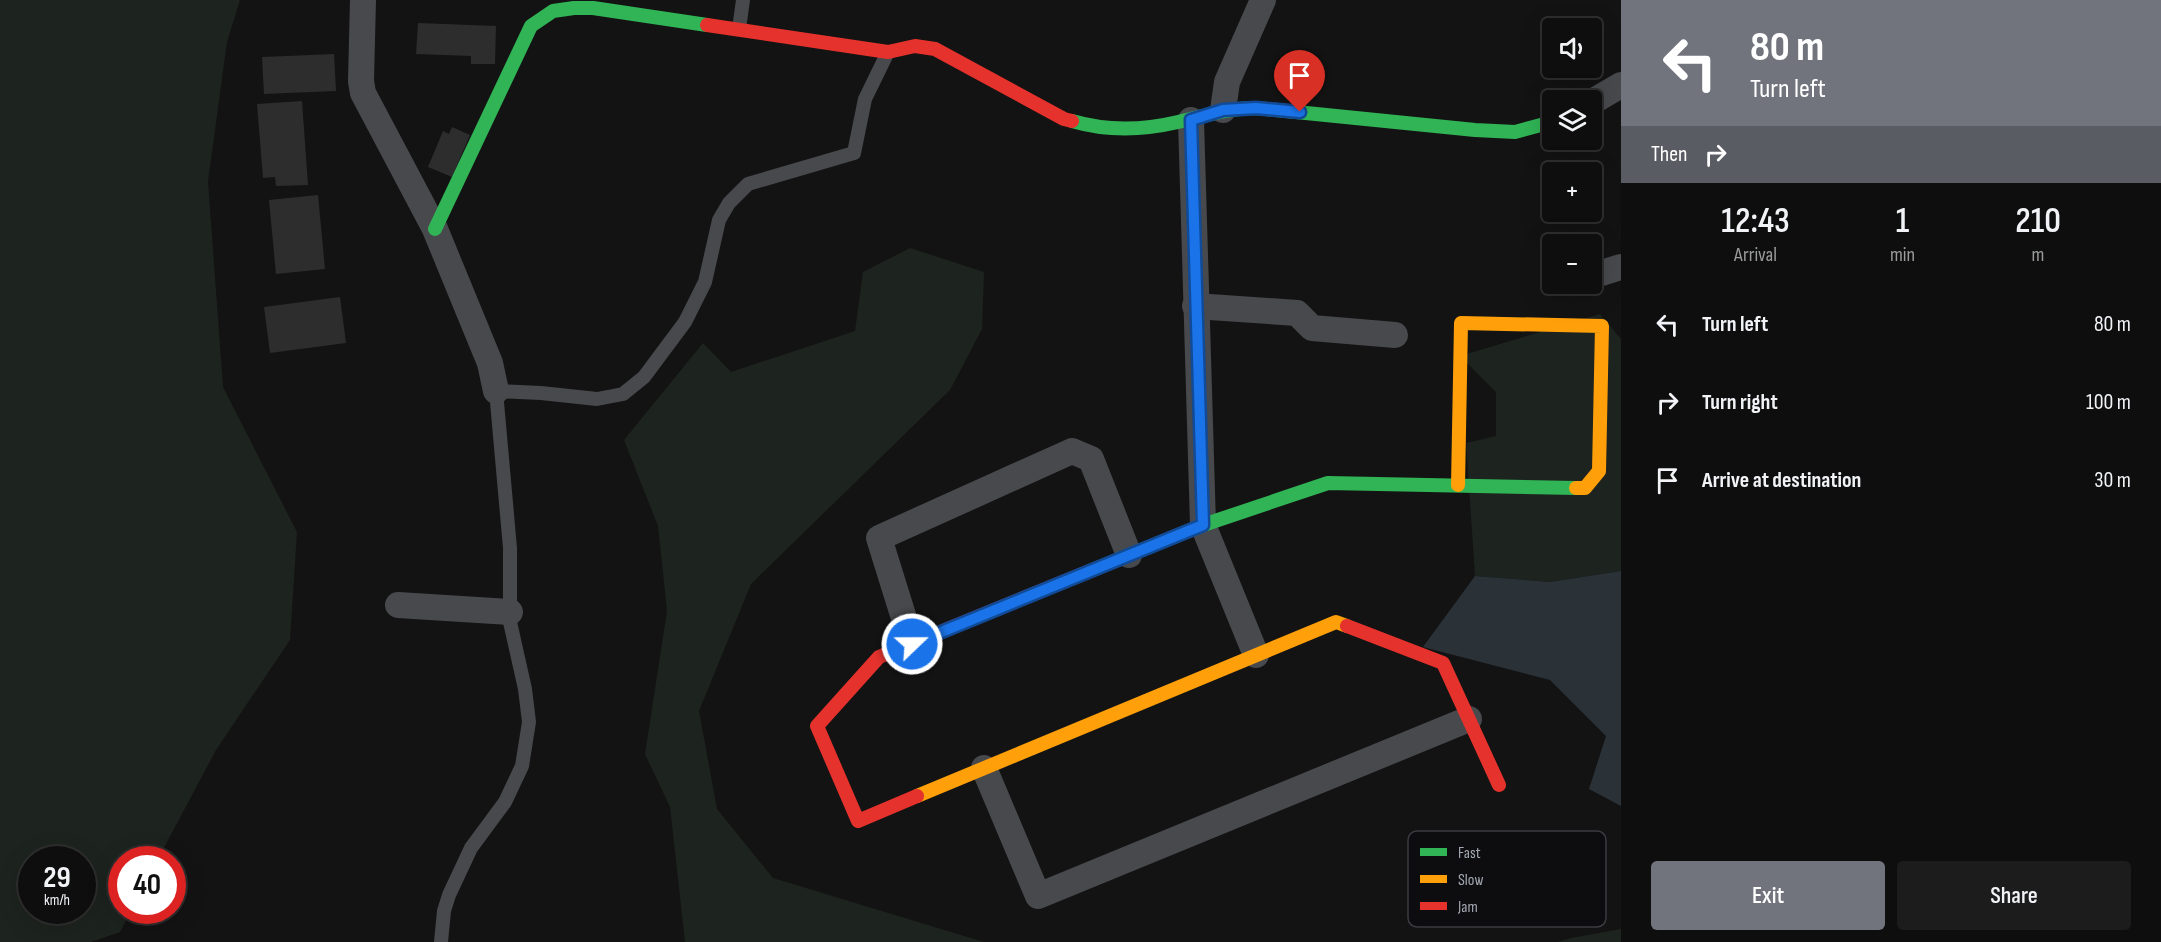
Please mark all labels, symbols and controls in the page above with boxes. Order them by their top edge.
map controls [1542,18,1602,294]
button: sound [1542,18,1602,78]
text: 80 m [1750,22,1824,73]
icon: left [1651,24,1729,102]
pin [1274,50,1325,112]
icon: arrive [1283,59,1316,92]
text: Turn left [1750,73,1826,105]
button: layers [1542,90,1602,150]
icon: right [1699,138,1732,171]
text: Then [1651,141,1687,168]
button: + [1542,162,1602,222]
text: 12:43 [1721,200,1790,243]
text: 1 [1896,200,1909,243]
text: 210 [2015,200,2061,243]
button: − [1542,234,1602,294]
text: Arrival [1734,243,1777,267]
text: min [1890,243,1915,267]
text: m [2032,243,2044,267]
icon: left [1651,308,1684,341]
text: Turn left [1702,311,1768,338]
text: 80 m [2094,311,2131,338]
icon: right [1651,386,1684,419]
text: Turn right [1702,389,1778,416]
text: 100 m [2086,389,2131,416]
icon: arrive [1651,464,1684,497]
text: Arrive at destination [1702,467,1861,494]
text: 30 m [2094,467,2131,494]
position arrow [880,612,944,676]
legend [1408,831,1606,927]
text: Fast [1458,844,1481,863]
speed limit sign: 40 [108,846,186,924]
text: 29 [43,860,71,896]
button: Exit [1651,861,1885,930]
button: Share [1897,861,2131,930]
text: Slow [1458,871,1483,890]
text: km/h [44,891,70,910]
text: Jam [1457,898,1478,917]

